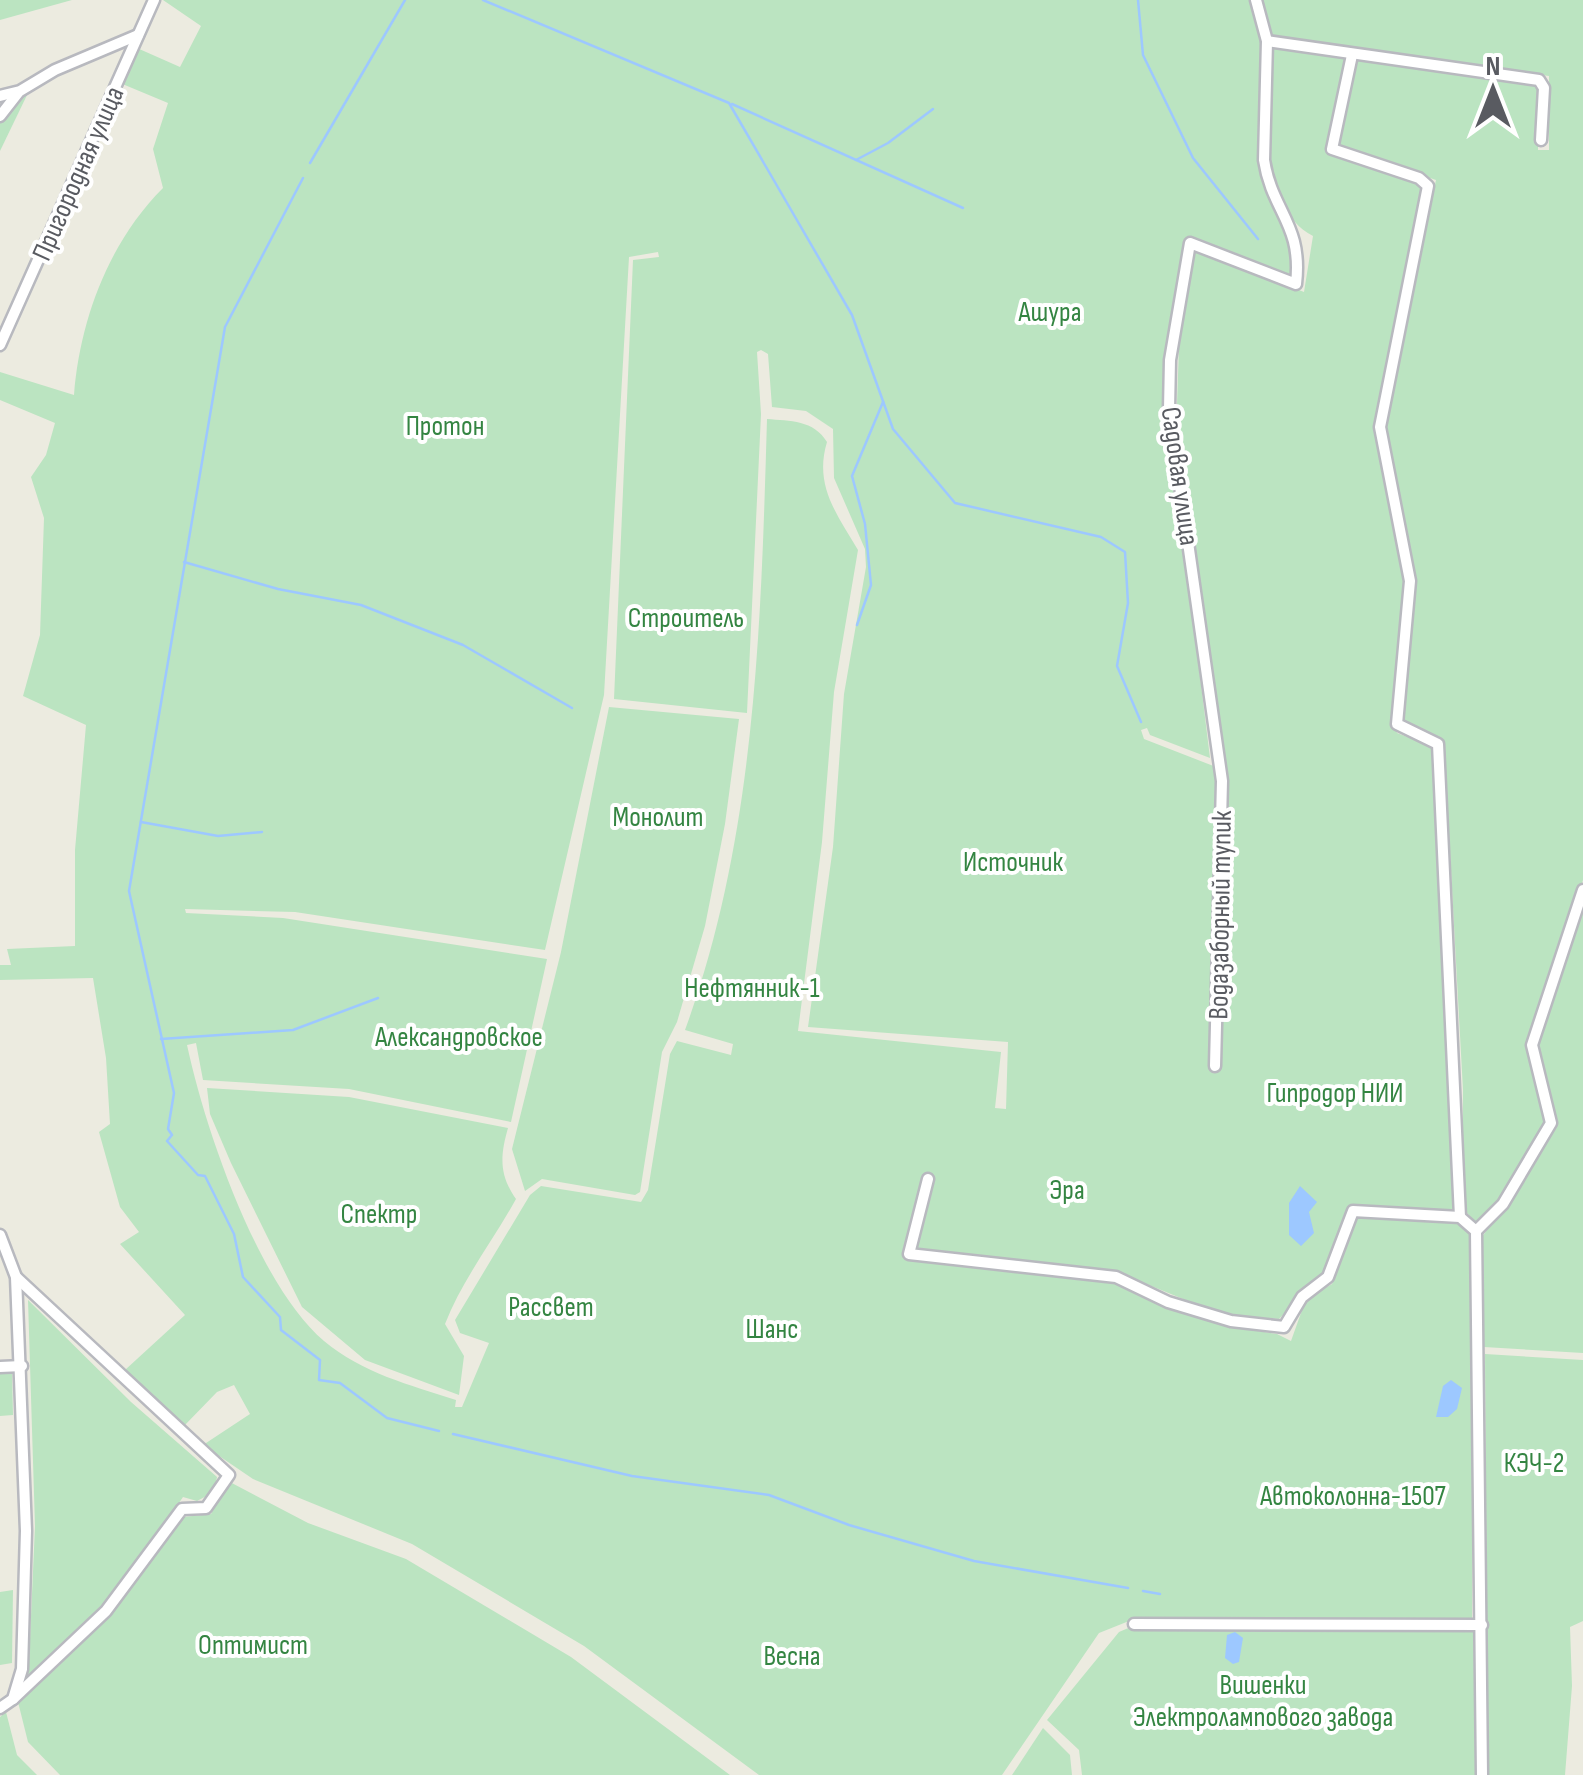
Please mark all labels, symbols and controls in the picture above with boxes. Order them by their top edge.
north arrow [1443,40,1543,140]
text: N [1486,50,1500,83]
street label: Пригородная улица [25,82,131,266]
park label: Ашура [1018,296,1081,329]
street label: Садовая улица [1153,405,1206,548]
park label: Протон [406,410,484,443]
park label: Строитель [628,602,744,635]
park label: Монолит [613,801,703,834]
street label: Водазаборный тупик [1202,810,1239,1020]
park label: Источник [963,846,1063,879]
park label: Нефтянник-1 [684,972,820,1005]
park label: Александровское [374,1021,543,1054]
park label: Гипродор НИИ [1267,1077,1403,1110]
park label: Эра [1049,1174,1085,1207]
park label: Спектр [341,1198,417,1231]
park label: Рассвет [508,1291,594,1324]
park label: Шанс [746,1313,798,1346]
park label: КЭЧ-2 [1504,1447,1564,1480]
park label: Автоколонна-1507 [1259,1480,1446,1513]
park label: Оптимист [198,1629,308,1662]
park label: Весна [763,1640,821,1673]
park label: Вишенки Электролампового завода [1133,1669,1393,1734]

